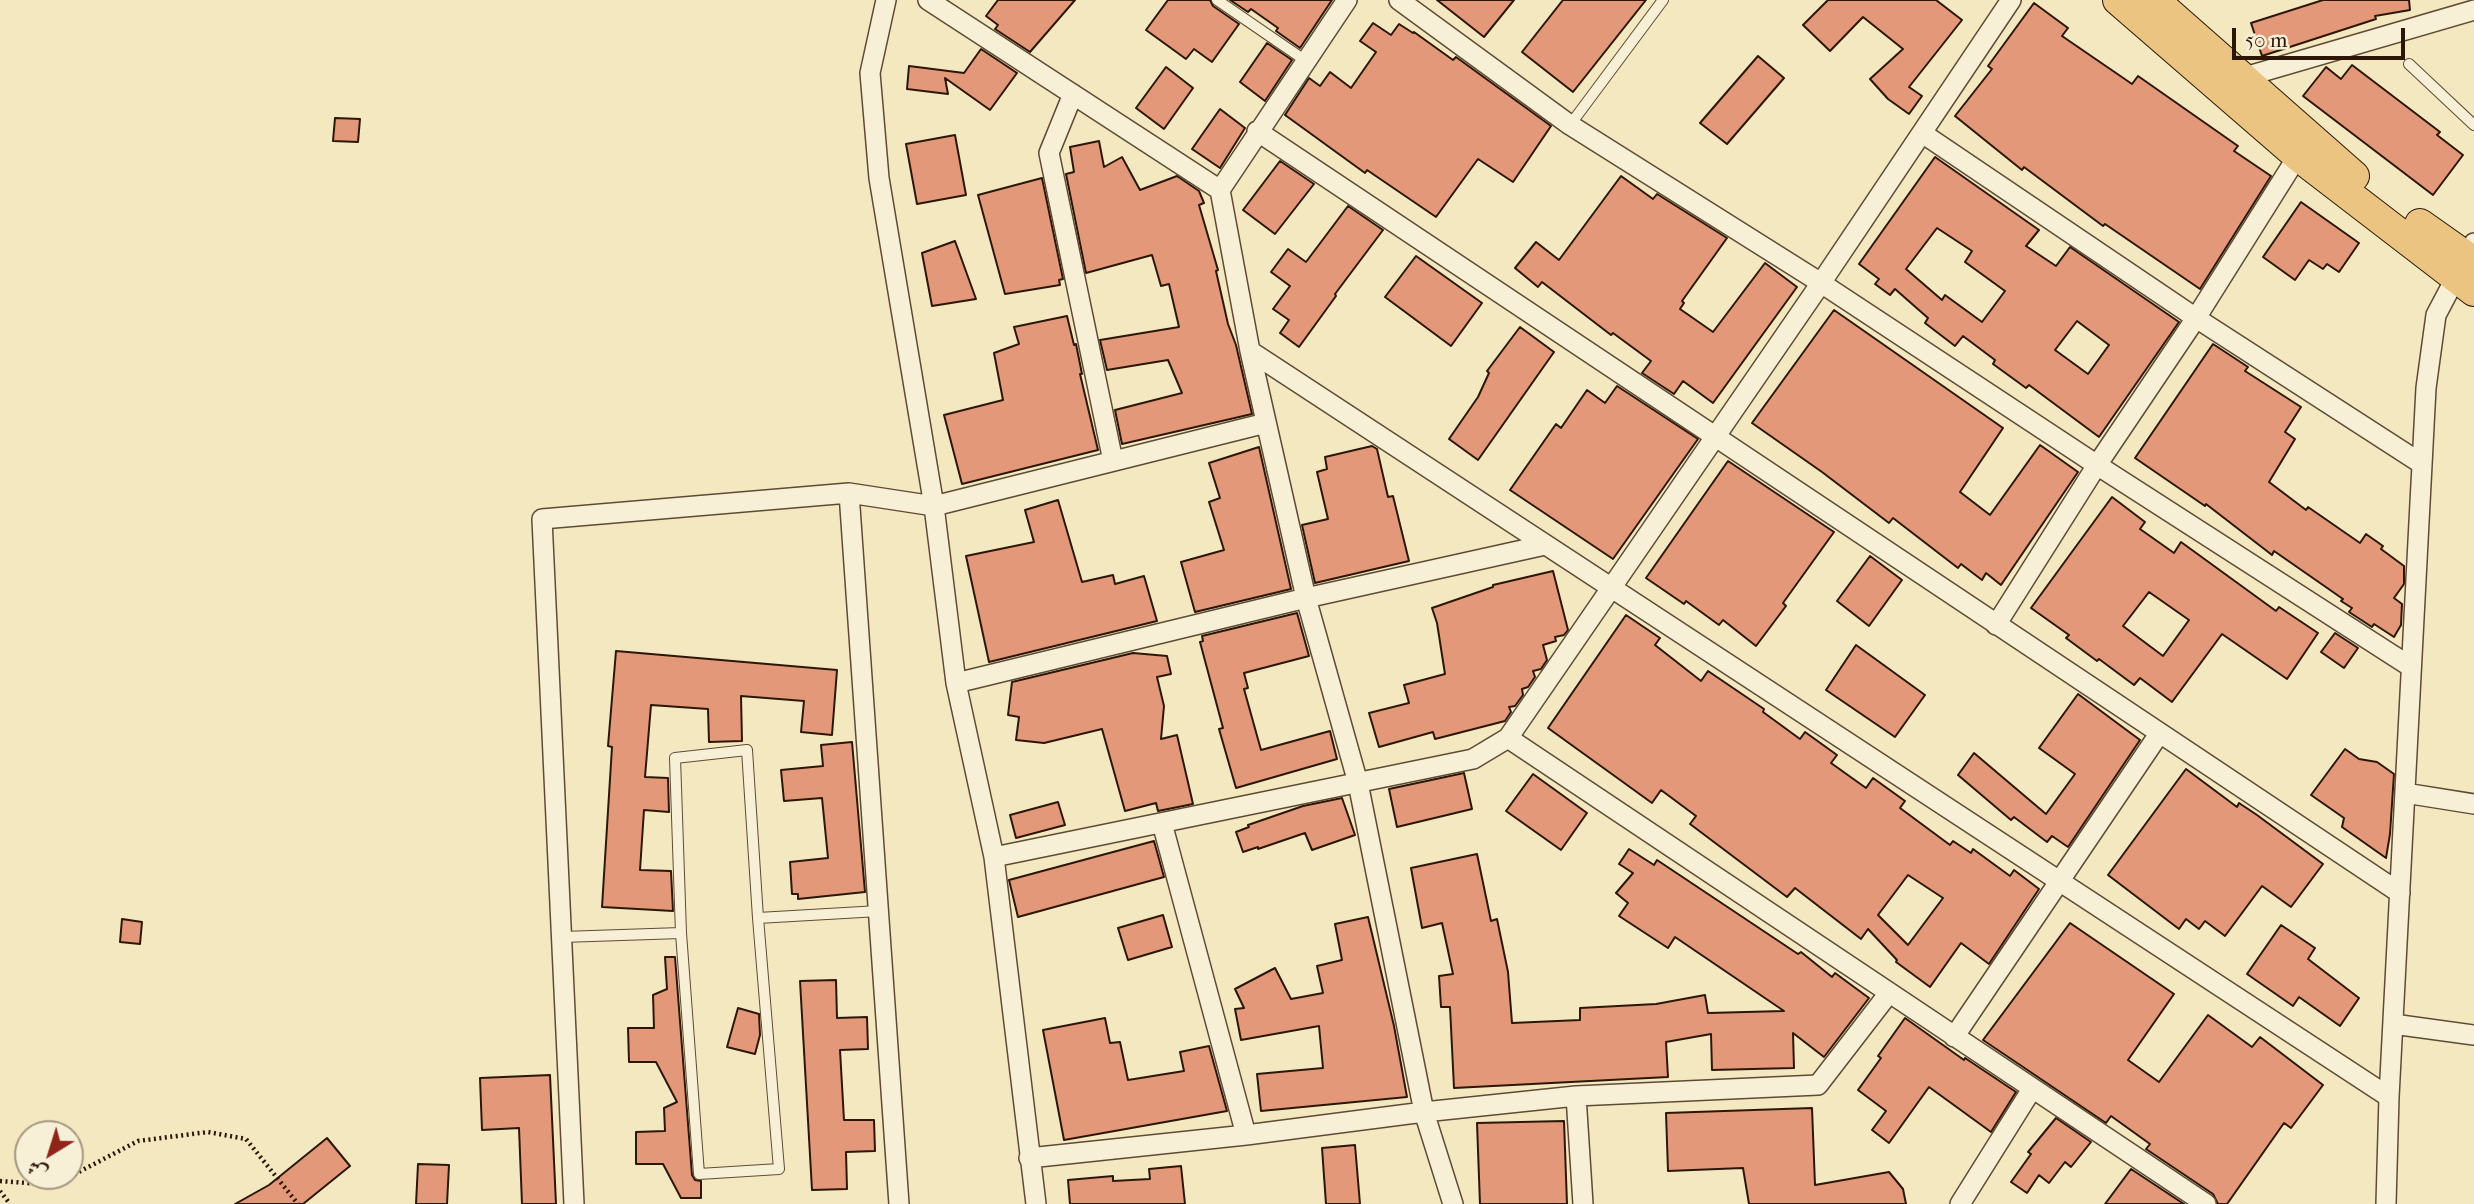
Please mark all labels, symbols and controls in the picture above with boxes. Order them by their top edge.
scale bar [2236,14,2409,58]
text: 50 m [2245,28,2288,52]
north arrow [14,1120,84,1190]
text: ش [23,1156,52,1184]

